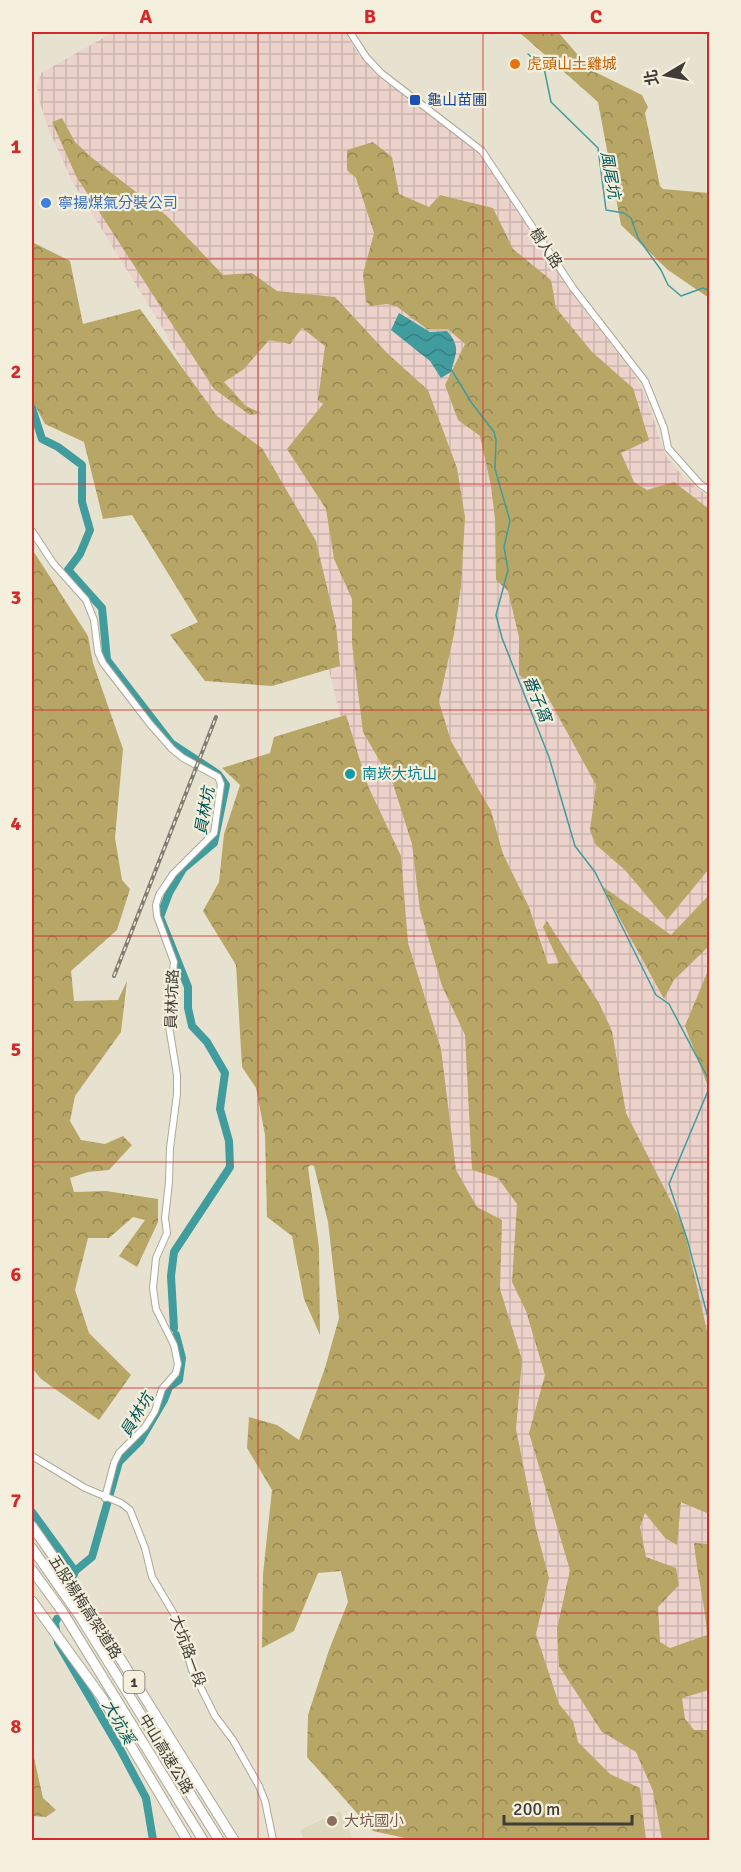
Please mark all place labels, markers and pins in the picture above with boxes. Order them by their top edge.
place label: 虎頭山土雞城 [527,55,617,73]
marker: 虎頭山土雞城 [508,57,522,71]
place label: 龜山苗圃 [427,91,487,109]
marker: 龜山苗圃 [408,93,422,107]
place label: 寧揚煤氣分裝公司 [58,194,178,212]
marker: 寧揚煤氣分裝公司 [39,196,53,210]
place label: 南崁大坑山 [362,765,437,783]
marker: 南崁大坑山 [343,767,357,781]
place label: 大坑國小 [344,1812,404,1830]
marker: 大坑國小 [325,1814,339,1828]

